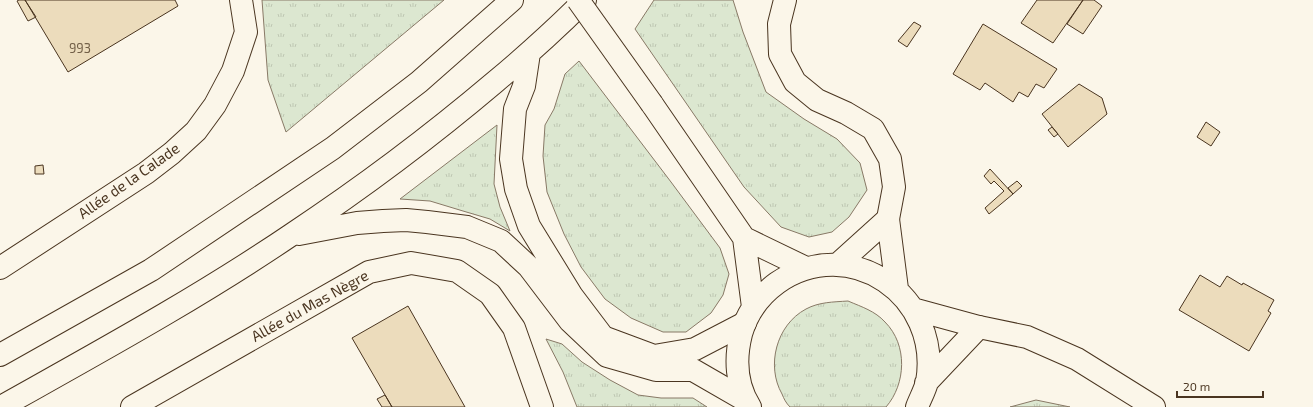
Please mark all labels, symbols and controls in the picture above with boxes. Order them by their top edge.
house number: 993 [69,40,91,56]
street label: Allée de la Calade [74,138,183,222]
street label: Allée du Mas Nègre [248,265,371,345]
scale bar [1177,373,1263,399]
text: 20 m [1183,379,1210,393]

